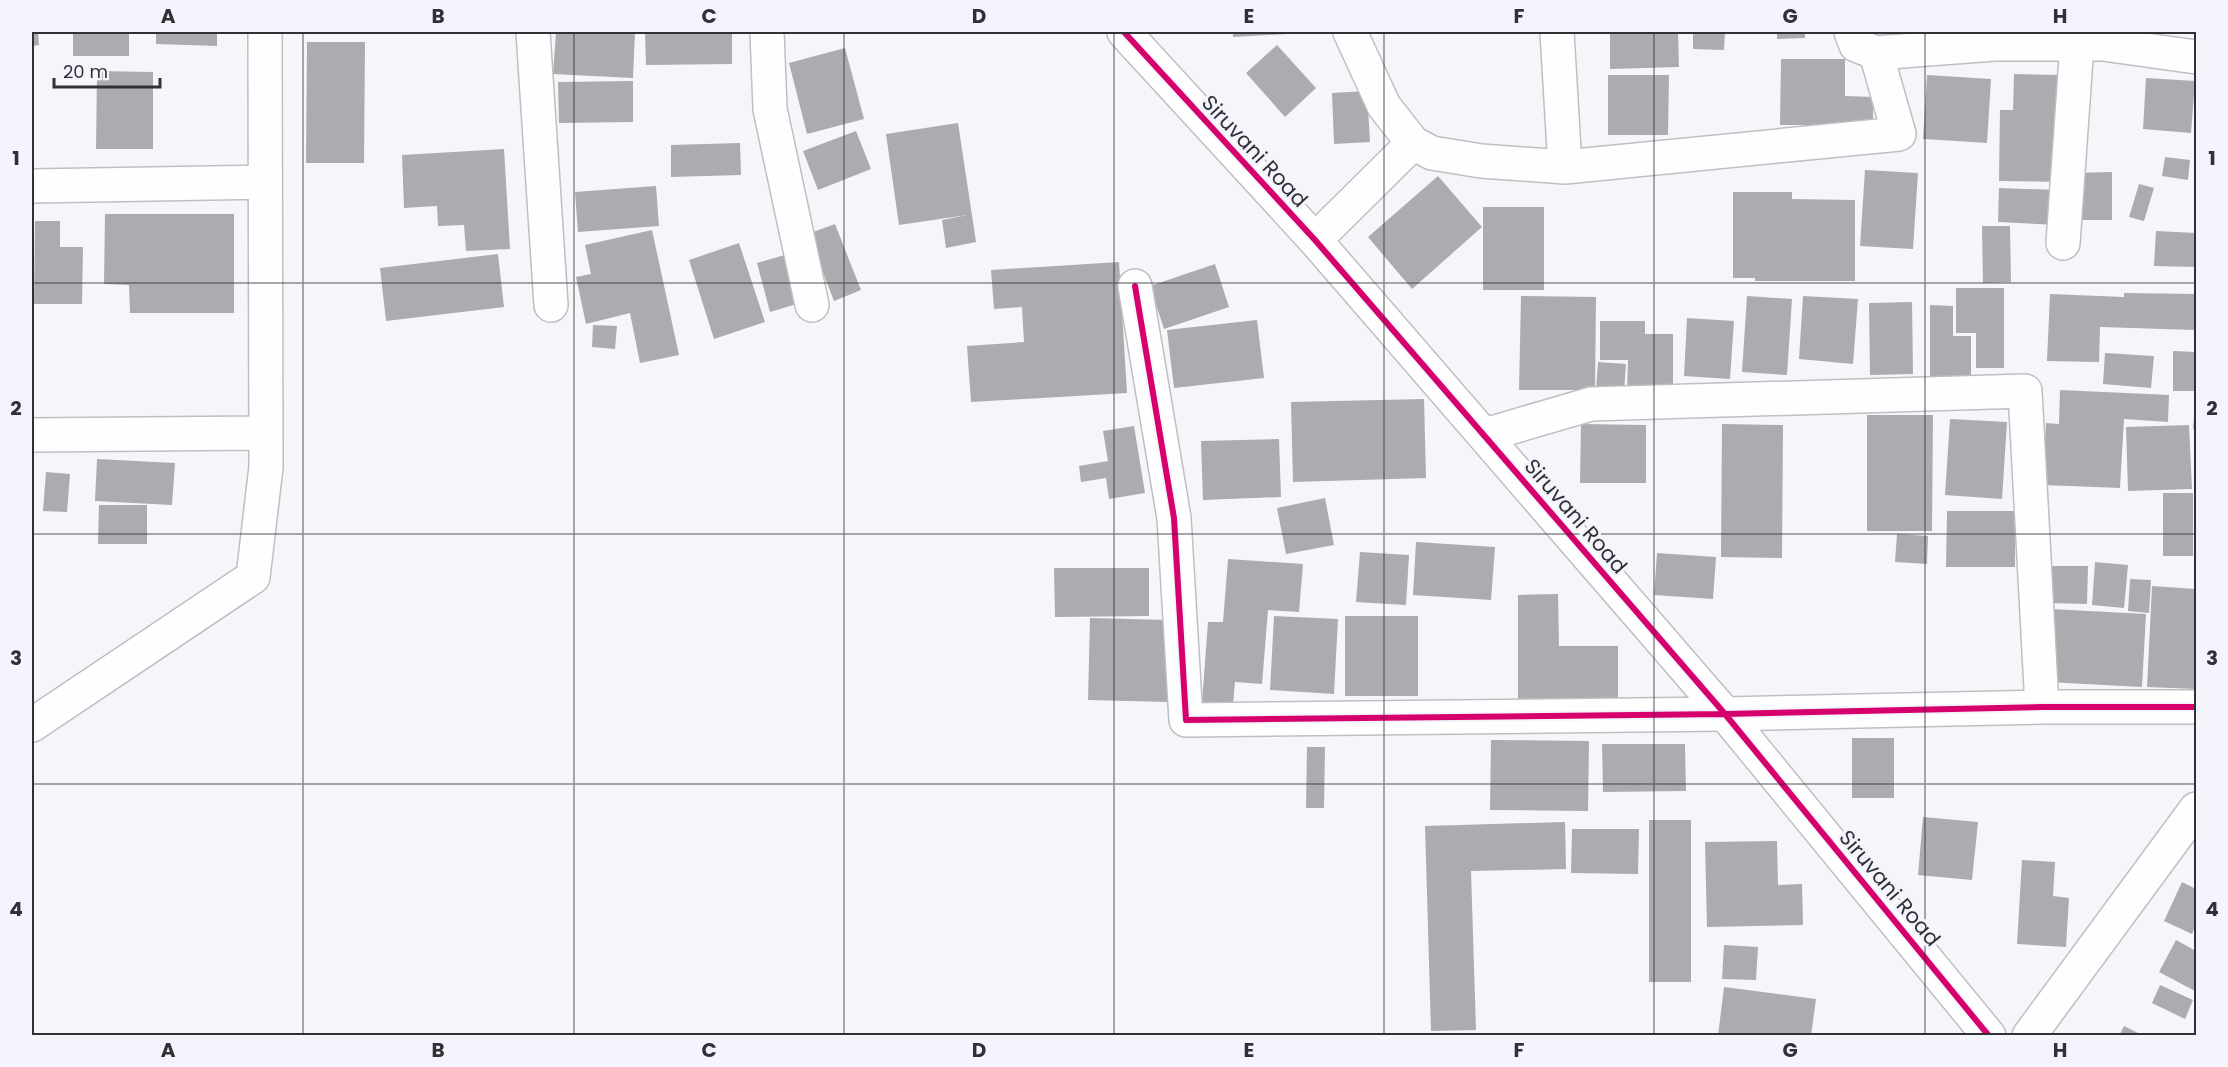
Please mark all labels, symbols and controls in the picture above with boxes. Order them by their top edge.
text: A [161,2,176,30]
text: B [431,2,445,30]
text: C [701,2,717,30]
text: D [972,2,986,30]
text: E [1244,2,1254,30]
text: F [1514,2,1525,30]
text: G [1782,2,1798,30]
text: H [2053,2,2067,30]
scale bar [54,51,160,89]
text: 20 m [63,59,108,84]
street label: Siruvani Road [1195,89,1315,213]
text: 1 [12,144,20,172]
text: 1 [2208,144,2216,172]
text: 2 [10,394,22,422]
text: 2 [2206,394,2218,422]
street label: Siruvani Road [1518,452,1634,580]
text: 3 [10,644,22,672]
text: 3 [2206,644,2218,672]
street label: Siruvani Road [1833,824,1947,952]
text: 4 [9,895,23,923]
text: 4 [2205,895,2219,923]
text: A [161,1036,176,1064]
text: B [431,1036,445,1064]
text: C [701,1036,717,1064]
text: D [972,1036,986,1064]
text: E [1244,1036,1254,1064]
text: F [1514,1036,1525,1064]
text: G [1782,1036,1798,1064]
text: H [2053,1036,2067,1064]

